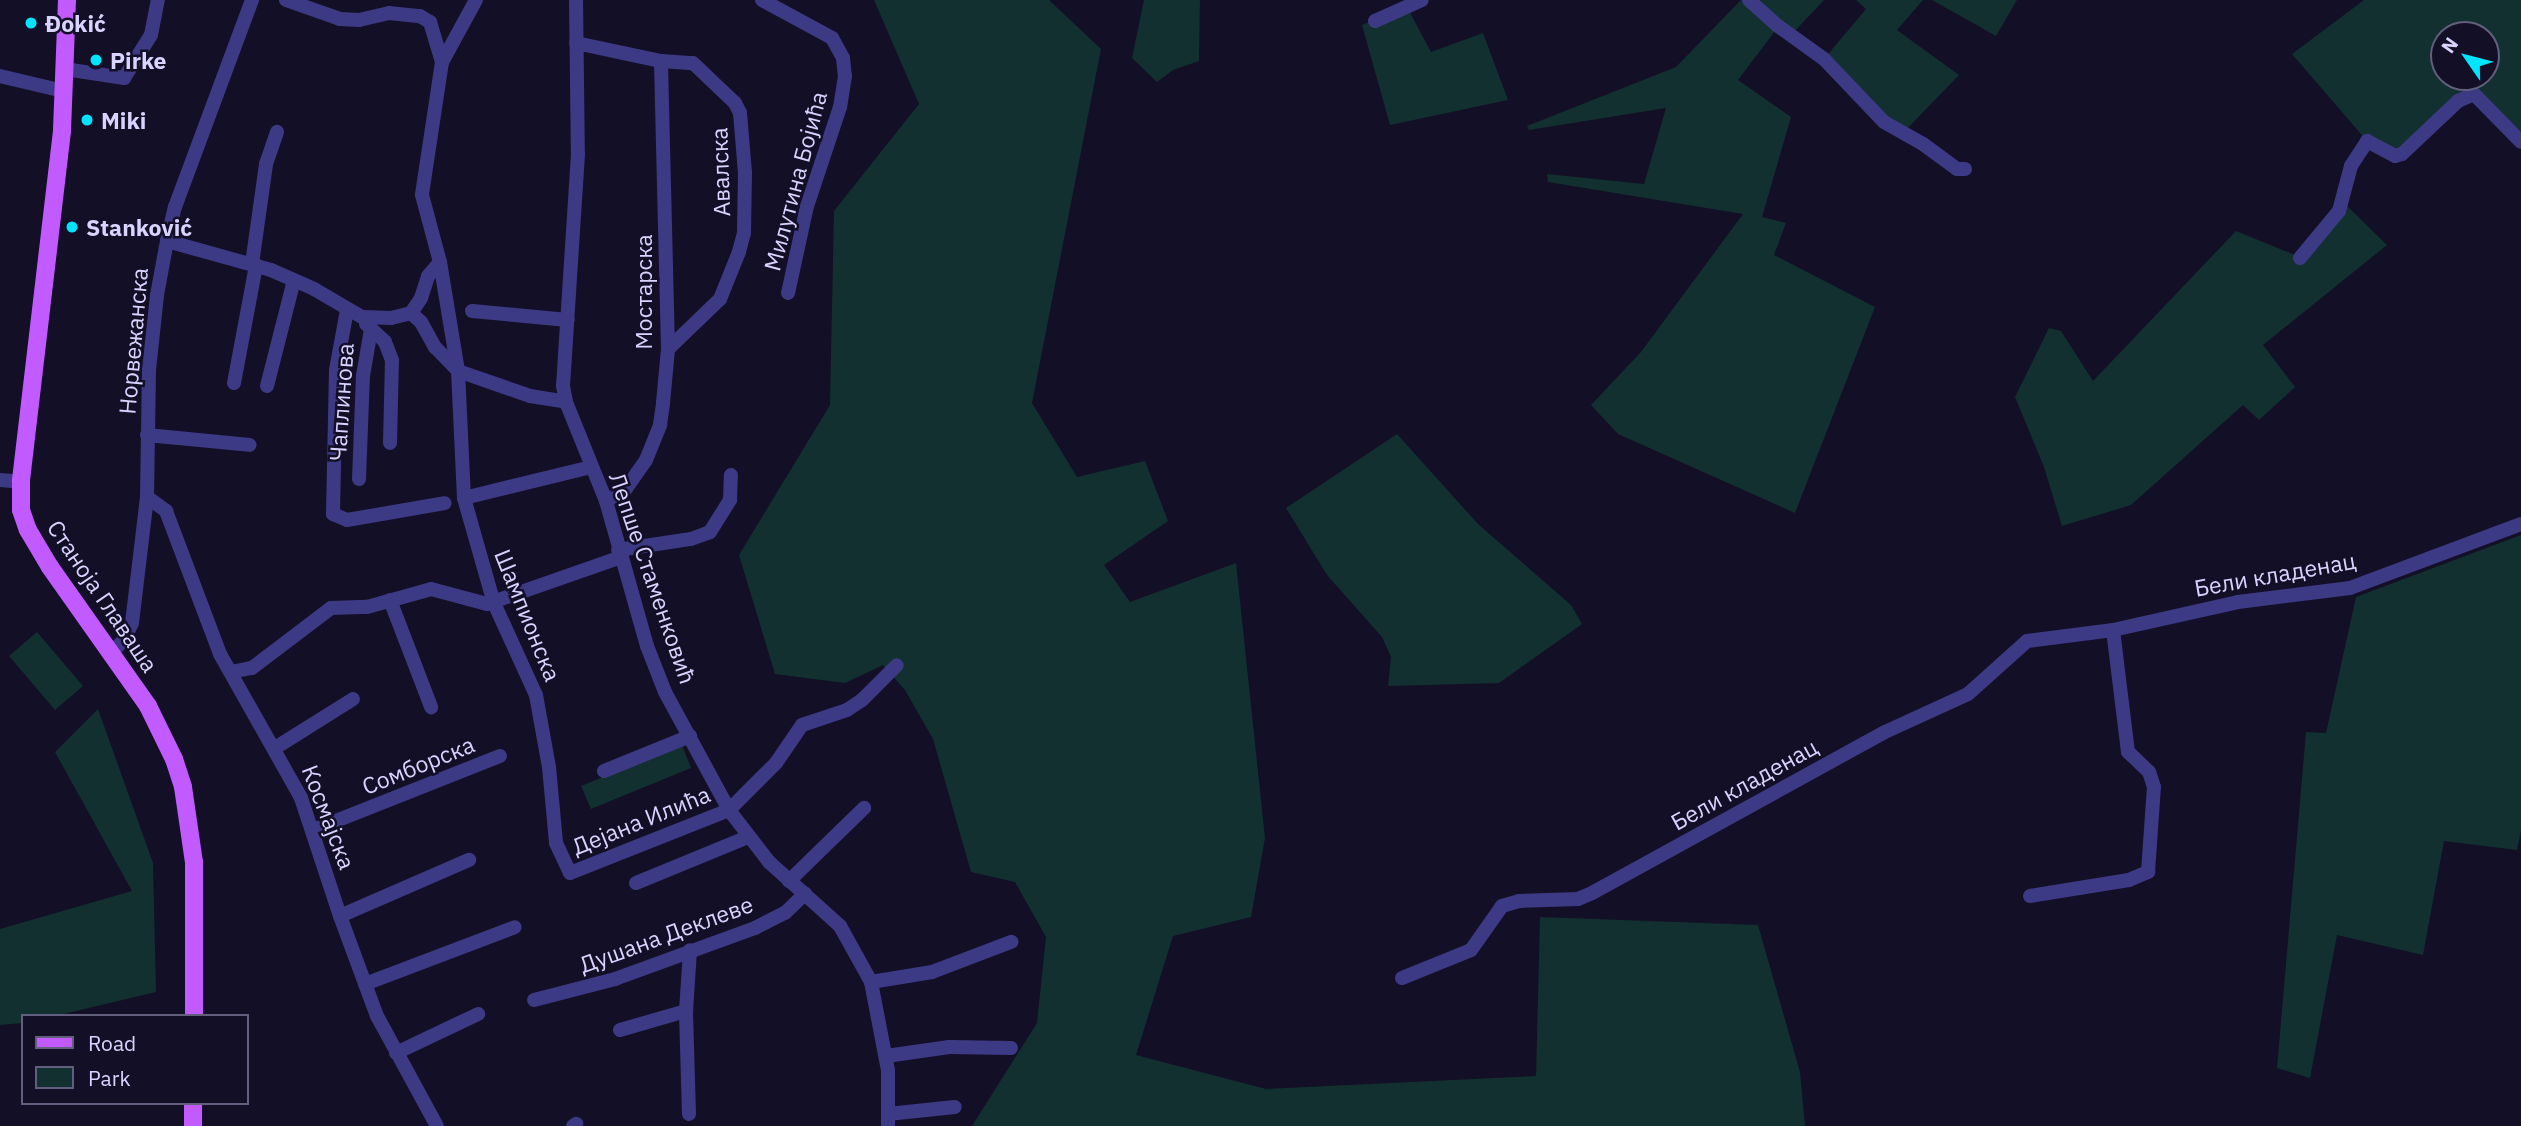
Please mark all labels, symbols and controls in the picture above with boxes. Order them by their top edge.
place label: Đokić [45,9,106,37]
marker: Đokić [23,15,39,31]
north arrow [2430,21,2500,91]
text: N [2436,33,2463,58]
place label: Pirke [110,46,167,74]
marker: Pirke [88,52,104,68]
street label: Милутина Бојића [758,88,832,274]
place label: Miki [101,106,146,134]
marker: Miki [79,112,95,128]
street label: Авалска [705,127,735,217]
place label: Stanković [86,213,192,241]
marker: Stanković [64,219,80,235]
street label: Мостарска [629,234,657,350]
street label: Норвежанска [113,267,153,415]
street label: Чаплинова [323,342,359,462]
street label: Лепше Стаменковић [604,469,702,687]
street label: Станоја Главаша [42,515,164,677]
street label: Шампионска [489,545,567,685]
street label: Бели кладенац [2192,546,2358,602]
street label: Сомборска [358,730,478,800]
street label: Бели кладенац [1666,732,1822,836]
street label: Космајска [297,761,361,873]
street label: Дејана Илића [568,780,714,860]
street label: Душана Деклеве [575,890,757,978]
legend [21,1014,248,1105]
text: Road [88,1029,136,1057]
text: Park [88,1064,131,1092]

